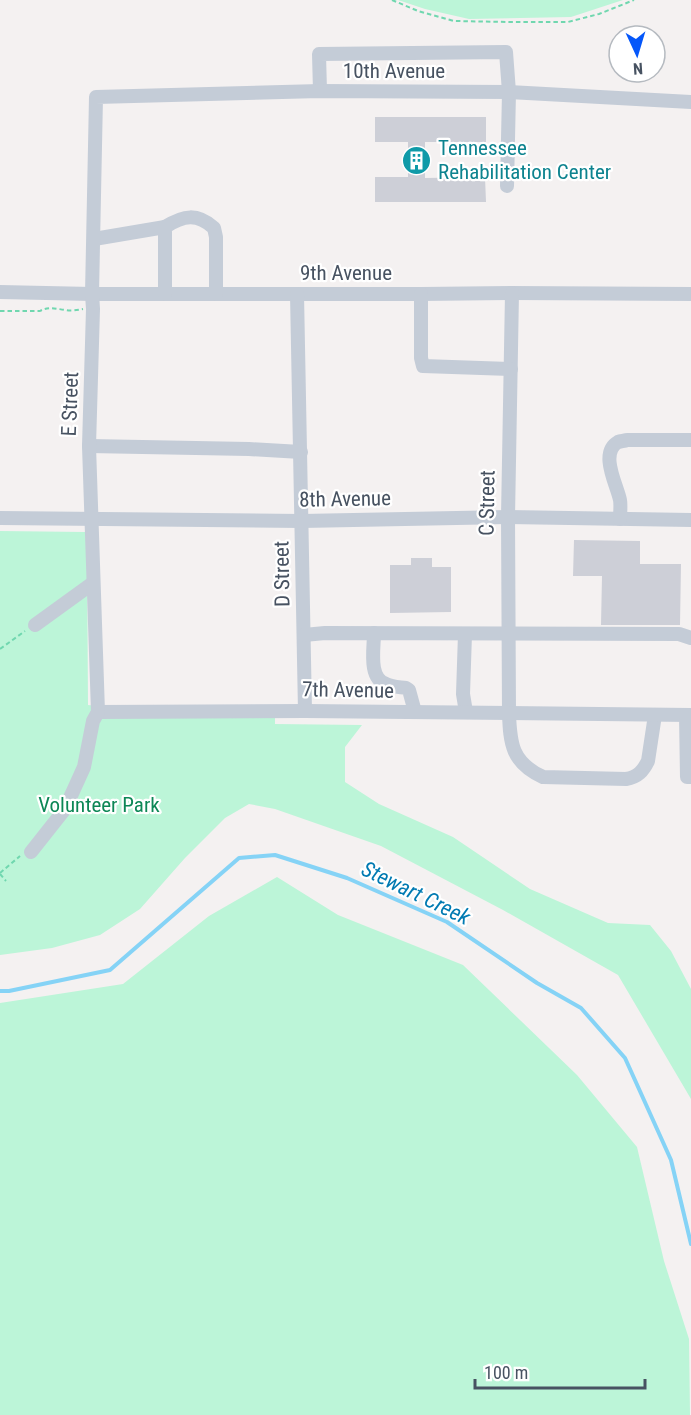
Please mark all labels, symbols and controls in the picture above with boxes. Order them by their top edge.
north arrow [607,24,667,84]
street label: 10th Avenue [343,59,445,83]
text: N [632,59,644,78]
place label: Tennessee Rehabilitation Center [438,136,611,184]
building icon: Tennessee Rehabilitation Center [401,144,433,176]
street label: 9th Avenue [300,261,392,285]
street label: E Street [57,371,83,437]
street label: C Street [474,470,500,536]
street label: 8th Avenue [299,486,391,512]
street label: D Street [269,541,295,607]
street label: 7th Avenue [302,677,394,703]
park label: Volunteer Park [38,793,160,817]
water label: Stewart Creek [358,856,475,930]
scale bar [475,1352,644,1390]
text: 100 m [484,1362,528,1383]

